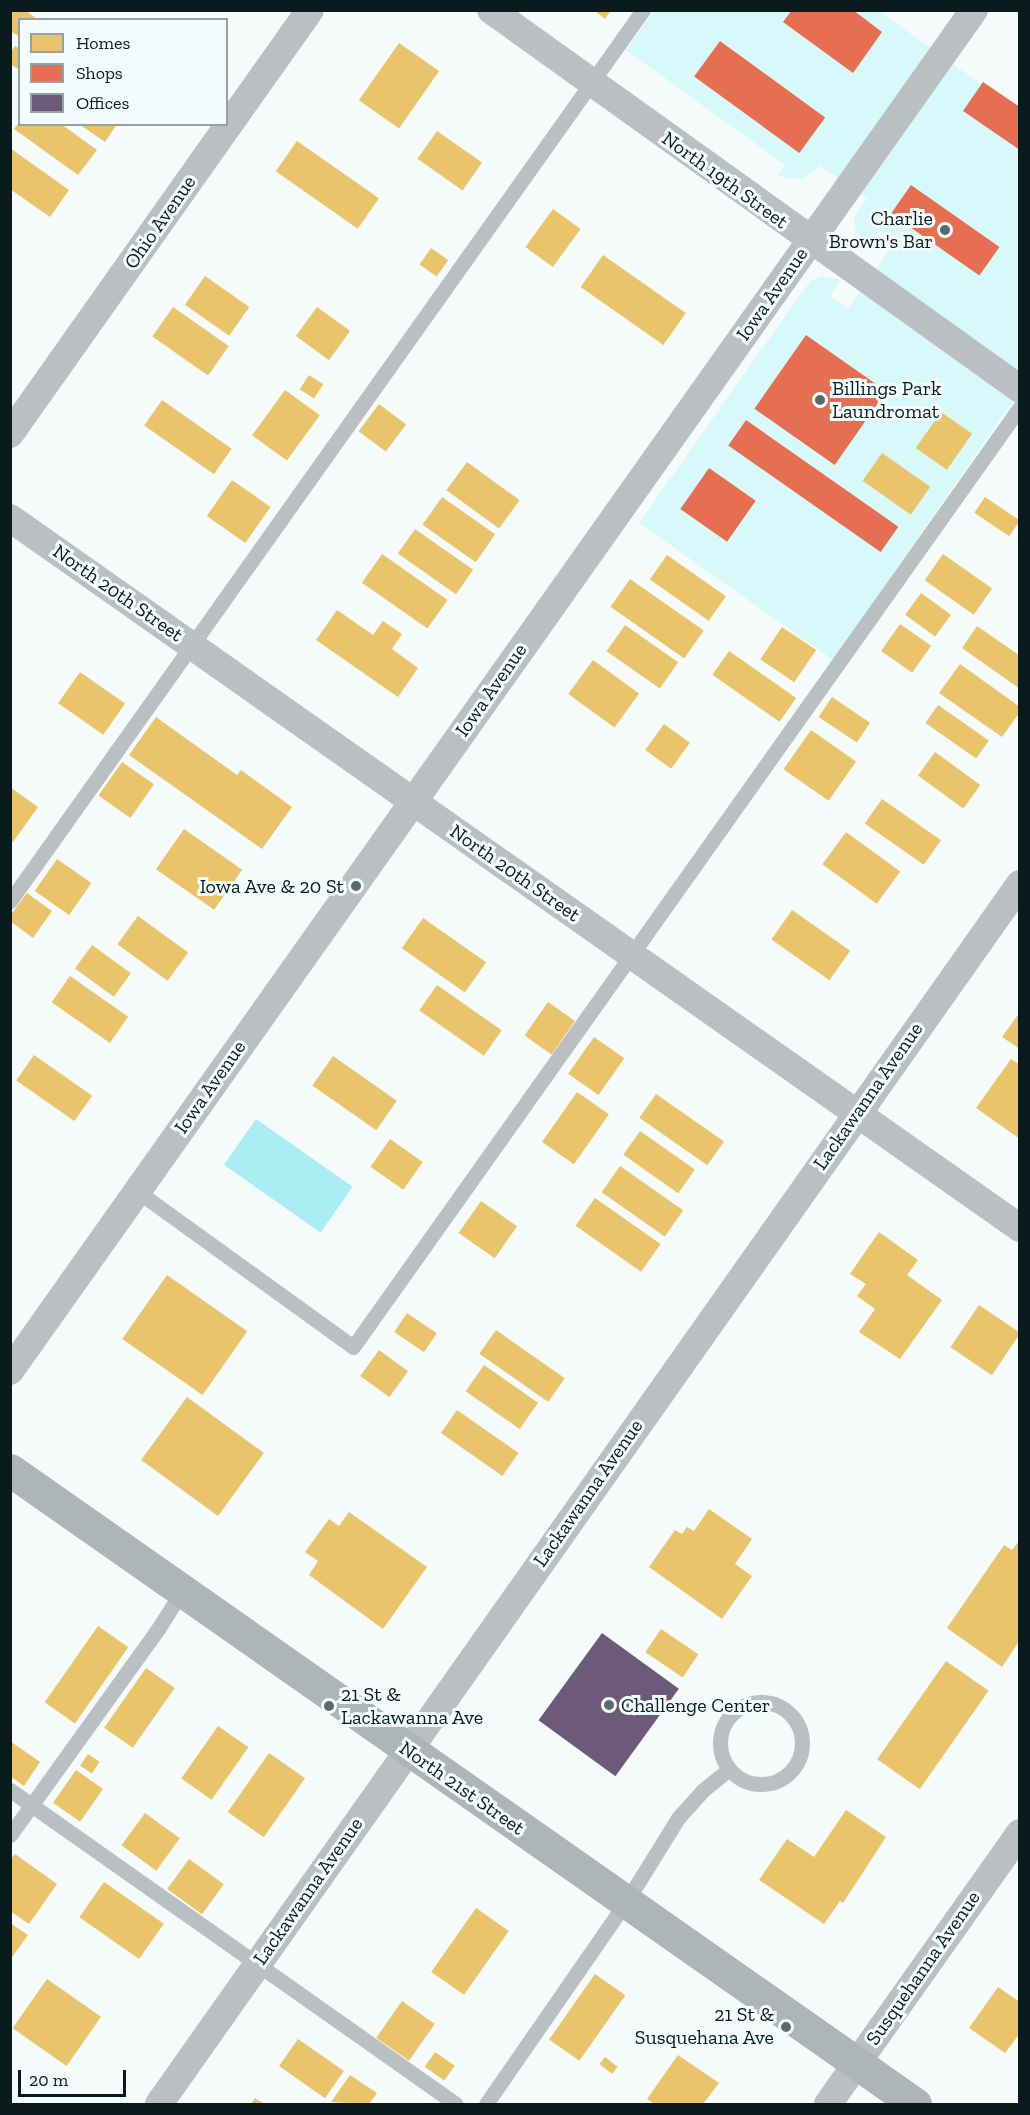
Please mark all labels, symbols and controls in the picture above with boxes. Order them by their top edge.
legend [18,18,228,126]
text: Homes [76,32,130,54]
text: Shops [76,62,123,84]
text: Offices [76,92,129,114]
street label: North 19th Street [657,126,793,234]
street label: Ohio Avenue [119,170,201,274]
place label: Charlie Brown's Bar [829,207,933,254]
marker: Charlie Brown's Bar [938,223,952,237]
street label: Iowa Avenue [731,243,813,345]
place label: Billings Park Laundromat [832,376,941,423]
marker: Billings Park Laundromat [813,393,827,407]
street label: North 20th Street [48,539,188,647]
street label: Iowa Avenue [450,639,532,741]
street label: North 20th Street [445,819,585,927]
place label: Iowa Ave & 20 St [199,874,344,898]
marker: Iowa Ave & 20 St [349,879,363,893]
street label: Lackawanna Avenue [808,1017,928,1175]
street label: Iowa Avenue [169,1036,251,1138]
street label: Lackawanna Avenue [528,1414,648,1572]
place label: 21 St & Lackawanna Ave [341,1682,484,1729]
place label: Challenge Center [621,1693,770,1717]
marker: Challenge Center [602,1698,616,1712]
marker: 21 St & Lackawanna Ave [322,1699,336,1713]
street label: North 21st Street [395,1736,529,1840]
street label: Lackawanna Avenue [248,1812,368,1970]
street label: Susquehanna Avenue [861,1886,985,2050]
place label: 21 St & Susquehana Ave [634,2003,774,2050]
marker: 21 St & Susquehana Ave [779,2020,793,2034]
scale bar [21,2058,129,2096]
text: 20 m [29,2069,68,2091]

